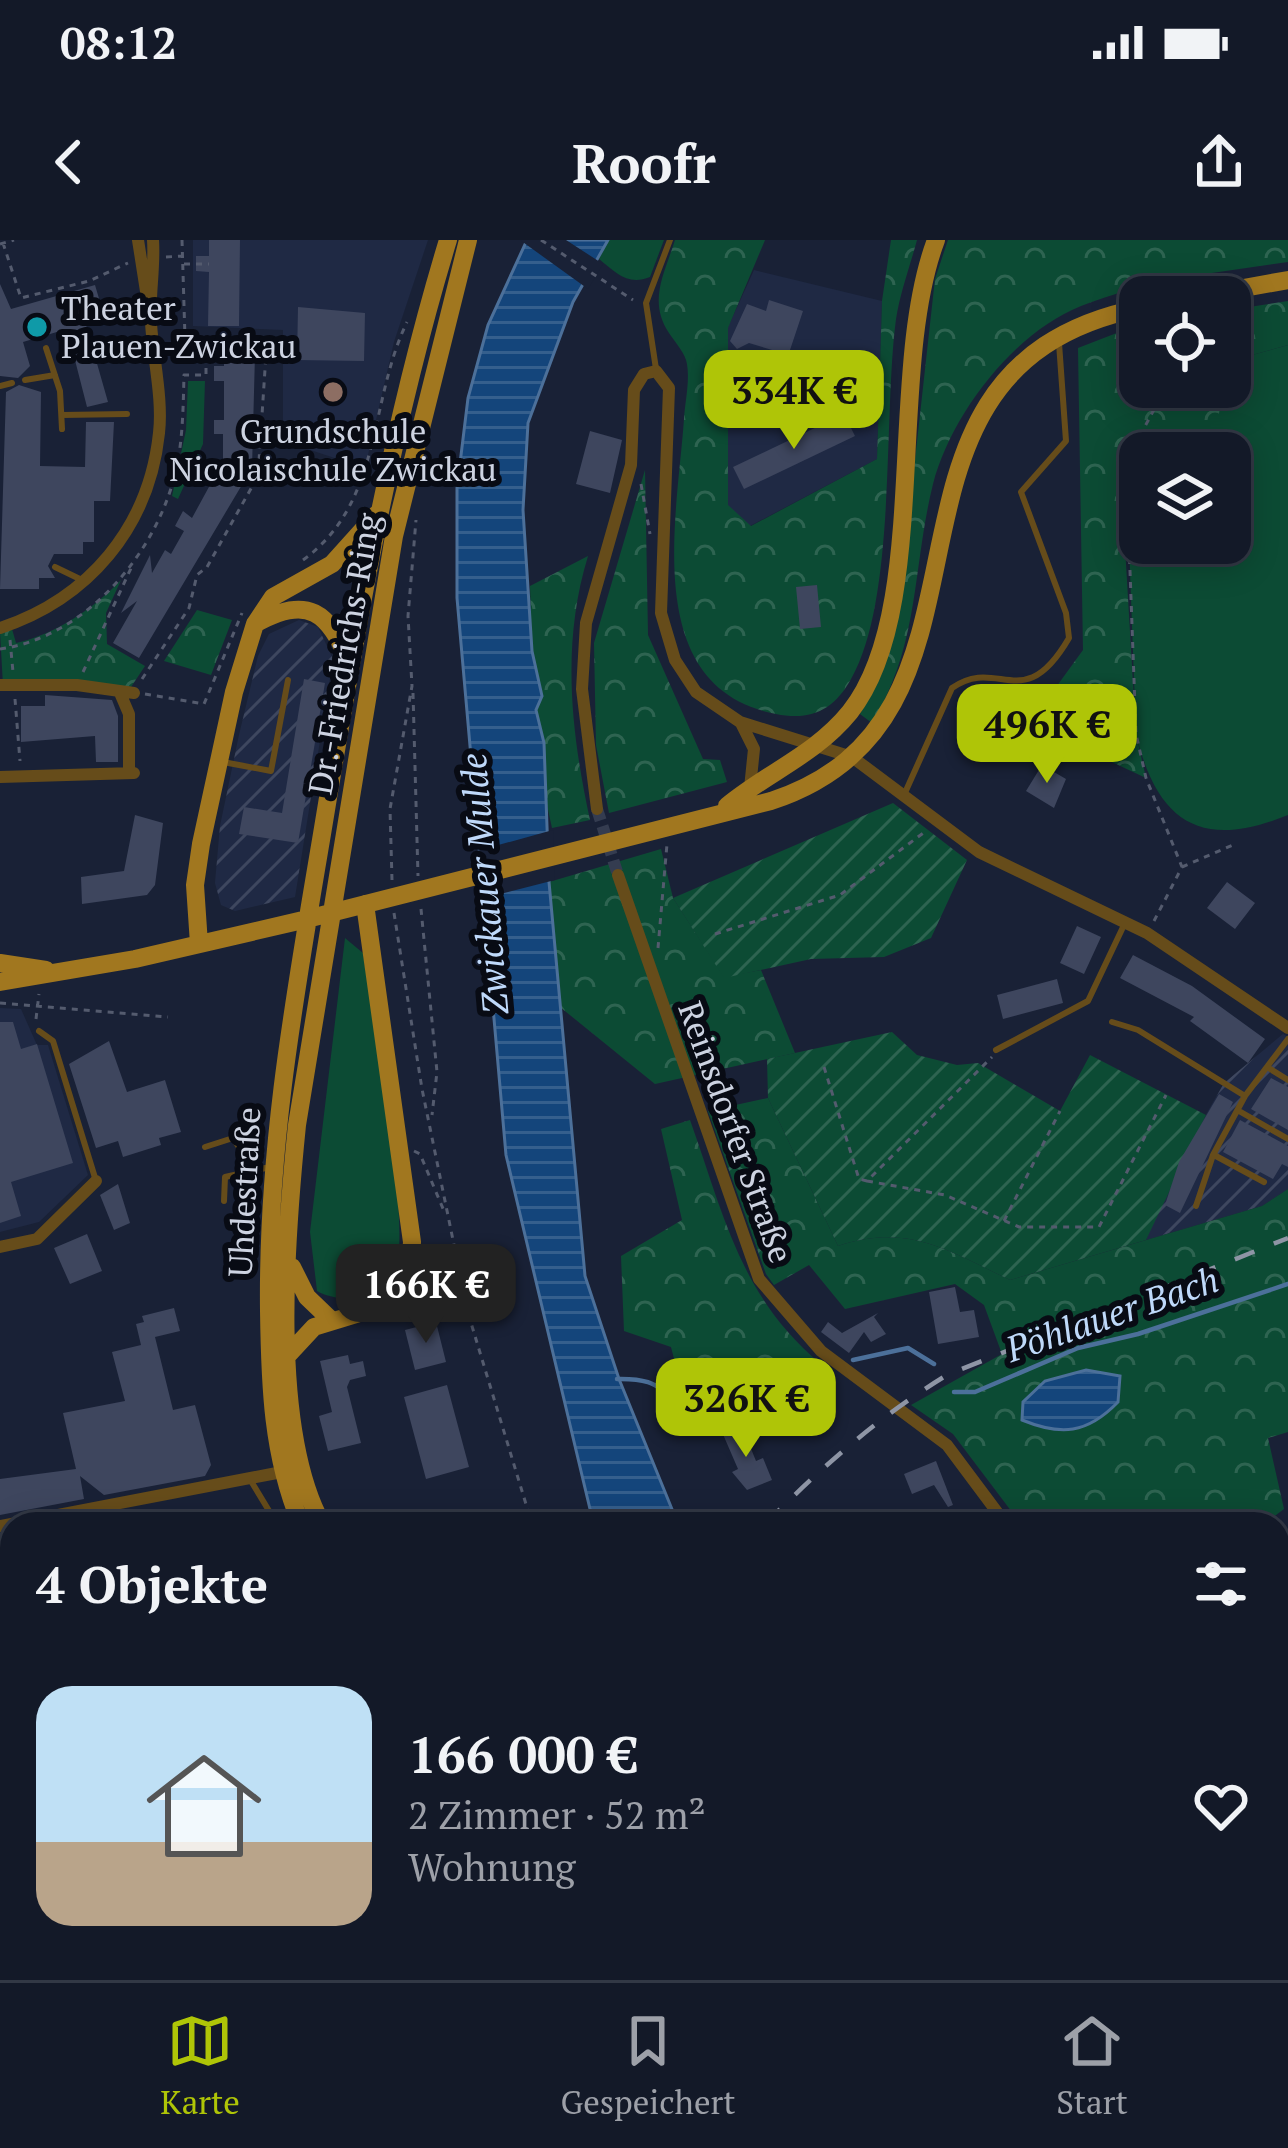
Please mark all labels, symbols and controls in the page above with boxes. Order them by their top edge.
text: 08:12 [60,12,177,72]
text: Roofr [572,127,716,198]
icon: back [36,129,102,195]
icon: share [1186,129,1252,195]
map controls [1119,276,1251,564]
button: locate [1119,276,1251,408]
place label: Theater Plauen-Zwickau [61,286,296,367]
marker: Theater Plauen-Zwickau [24,314,50,340]
pin: 334K € [696,350,892,452]
text: 334K € [731,363,857,415]
marker: Grundschule Nicolaischule Zwickau [320,379,346,405]
place label: Grundschule Nicolaischule Zwickau [169,409,497,490]
button: layers [1119,432,1251,564]
street label: Dr.-Friedrichs-Ring [298,509,390,798]
pin: 496K € [949,684,1145,786]
text: 496K € [984,697,1110,749]
water label: Zwickauer Mulde [449,751,518,1017]
street label: Reinsdorfer Straße [669,995,804,1268]
street label: Uhdestraße [218,1106,269,1278]
pin: 166K € [328,1244,524,1346]
water label: Pöhlauer Bach [998,1255,1225,1372]
text: 166K € [363,1257,489,1309]
pin: 326K € [648,1358,844,1460]
text: 326K € [683,1371,809,1423]
text: 4 Objekte [36,1550,268,1618]
icon: filters [1188,1551,1254,1617]
text: 166 000 € [408,1720,637,1788]
icon: home [132,1734,276,1878]
icon: heart [1188,1773,1254,1839]
text: 2 Zimmer · 52 m² [408,1788,706,1840]
text: Wohnung [408,1840,576,1892]
tab: Karte [160,2008,240,2123]
tab: Gespeichert [560,2008,736,2123]
tab: Start [1056,2008,1128,2123]

